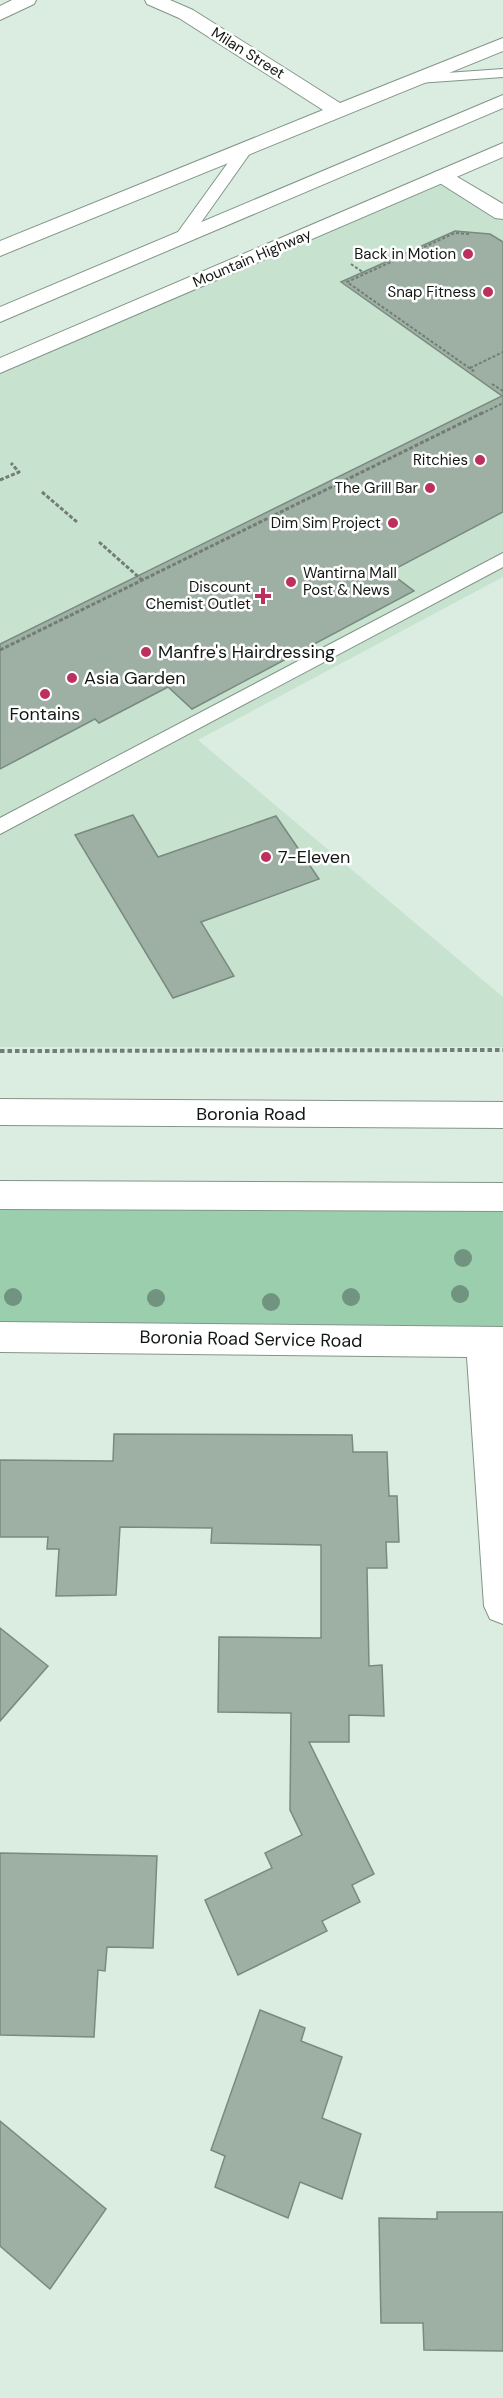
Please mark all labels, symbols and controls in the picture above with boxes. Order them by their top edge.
street label: Milan Street [208,23,289,83]
street label: Mountain Highway [190,224,315,292]
place label: Back in Motion [354,244,456,264]
marker: Back in Motion [461,247,475,261]
place label: Snap Fitness [387,282,476,302]
marker: Snap Fitness [481,285,495,299]
place label: Ritchies [413,450,468,470]
marker: Ritchies [473,453,487,467]
place label: The Grill Bar [334,478,418,498]
marker: The Grill Bar [423,481,437,495]
place label: Dim Sim Project [271,513,381,533]
marker: Dim Sim Project [386,516,400,530]
place label: Wantirna Mall Post & News [303,563,397,600]
marker: Wantirna Mall Post & News [284,575,298,589]
place label: Discount Chemist Outlet [145,577,251,614]
marker: Discount Chemist Outlet [256,589,270,603]
place label: Manfre's Hairdressing [158,640,335,664]
marker: Manfre's Hairdressing [139,645,153,659]
place label: Asia Garden [84,666,185,690]
marker: Asia Garden [65,671,79,685]
marker: Fontains [38,687,52,701]
place label: Fontains [10,702,80,726]
place label: 7-Eleven [278,845,350,869]
marker: 7-Eleven [259,850,273,864]
street label: Boronia Road [196,1102,306,1126]
street label: Boronia Road Service Road [139,1325,363,1353]

